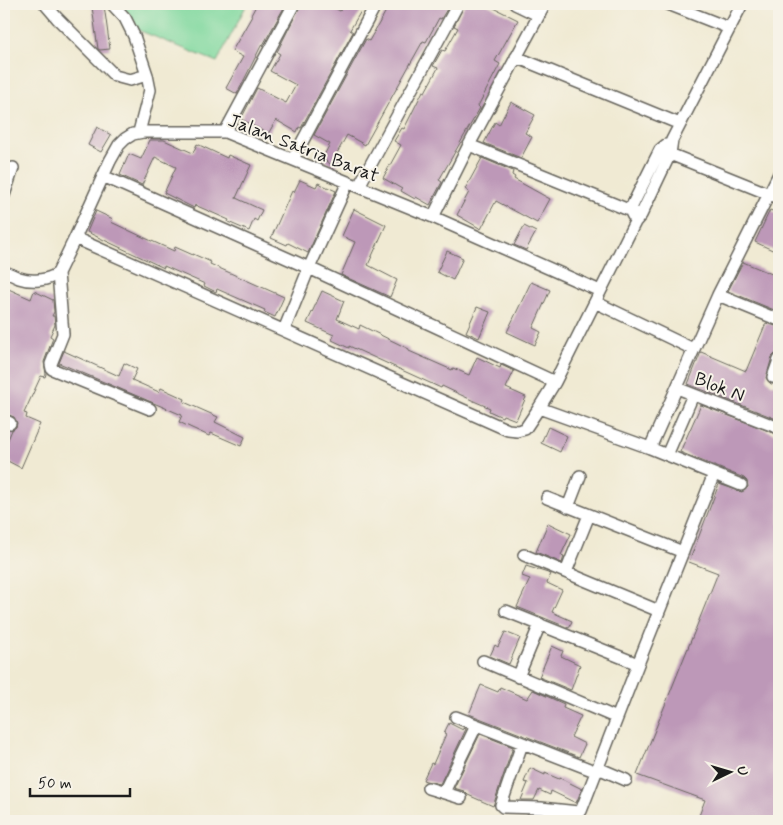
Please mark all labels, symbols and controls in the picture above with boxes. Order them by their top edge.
street label: Jalan Satria Barat [224,108,383,189]
street label: Blok N [691,366,748,408]
north arrow [706,748,756,798]
scale bar [30,765,130,797]
text: U [733,766,751,776]
text: 50 m [38,774,72,794]

